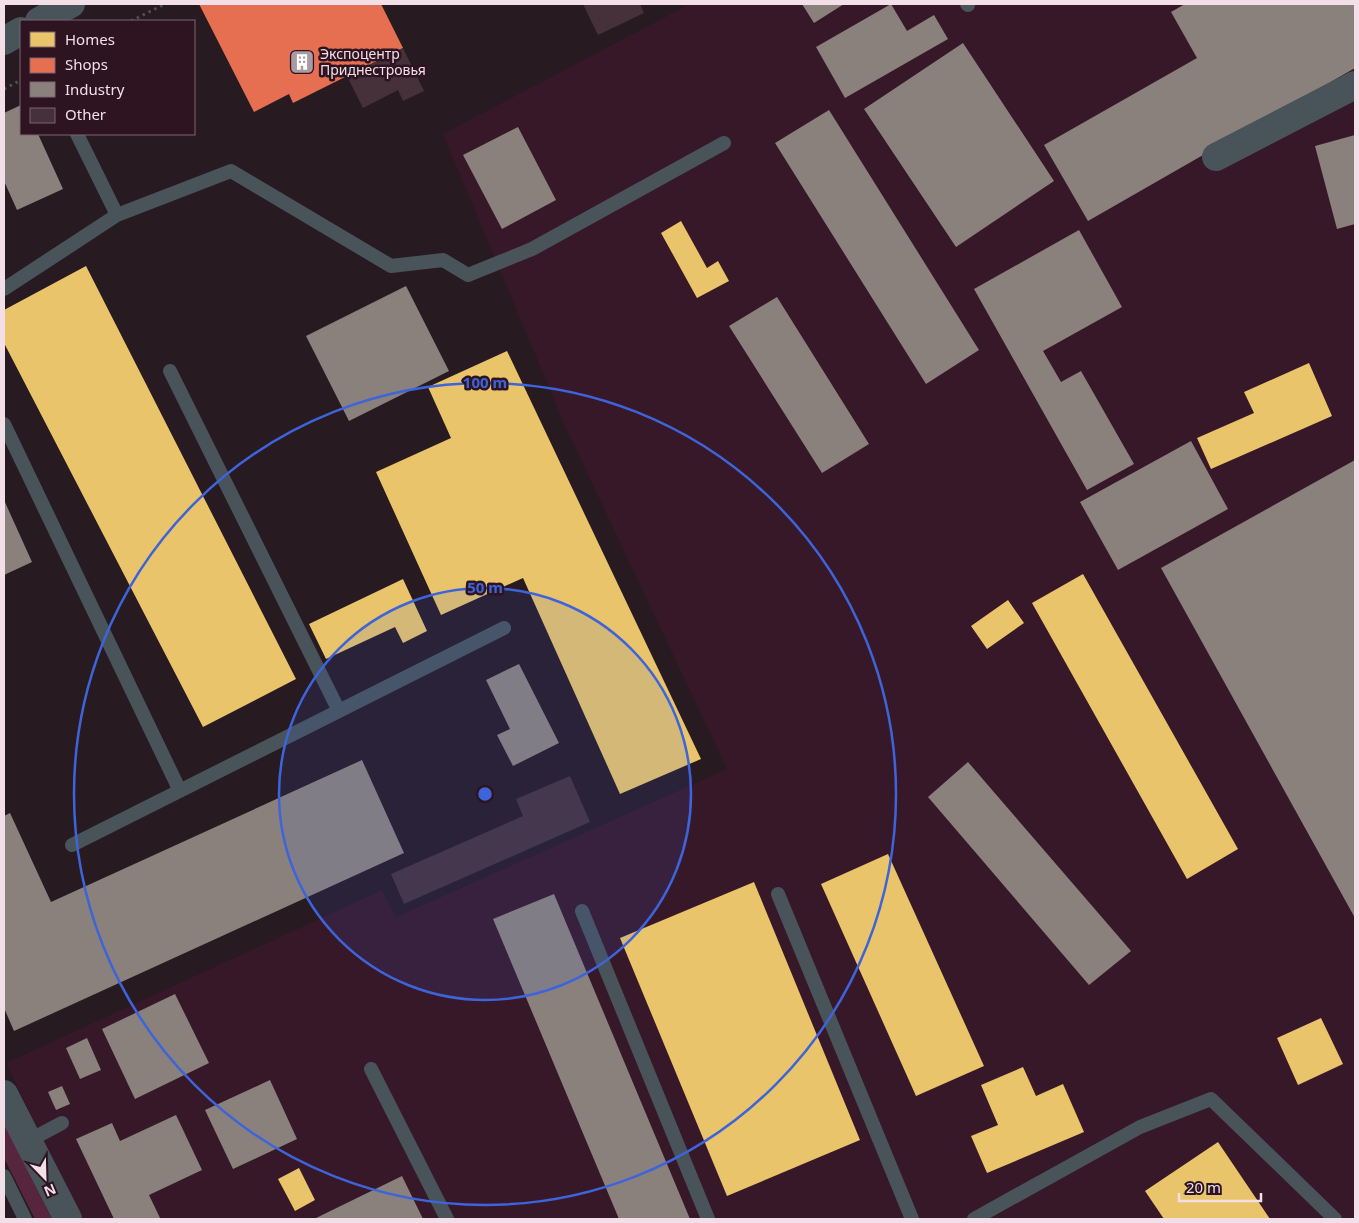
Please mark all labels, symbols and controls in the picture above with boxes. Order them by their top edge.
legend [20,20,195,135]
text: Homes [65,29,115,49]
place label: Экспоцентр Приднестровья [320,44,426,79]
building icon: Экспоцентр Приднестровья [289,49,315,75]
text: Shops [65,54,108,74]
text: Industry [65,79,125,99]
text: Other [65,104,106,124]
text: 100 m [463,372,507,392]
text: 50 m [467,577,503,597]
centre of rings [476,785,494,803]
north arrow [20,1153,70,1203]
scale bar [1179,1170,1262,1202]
text: 20 m [1186,1177,1221,1197]
text: N [41,1179,59,1201]

